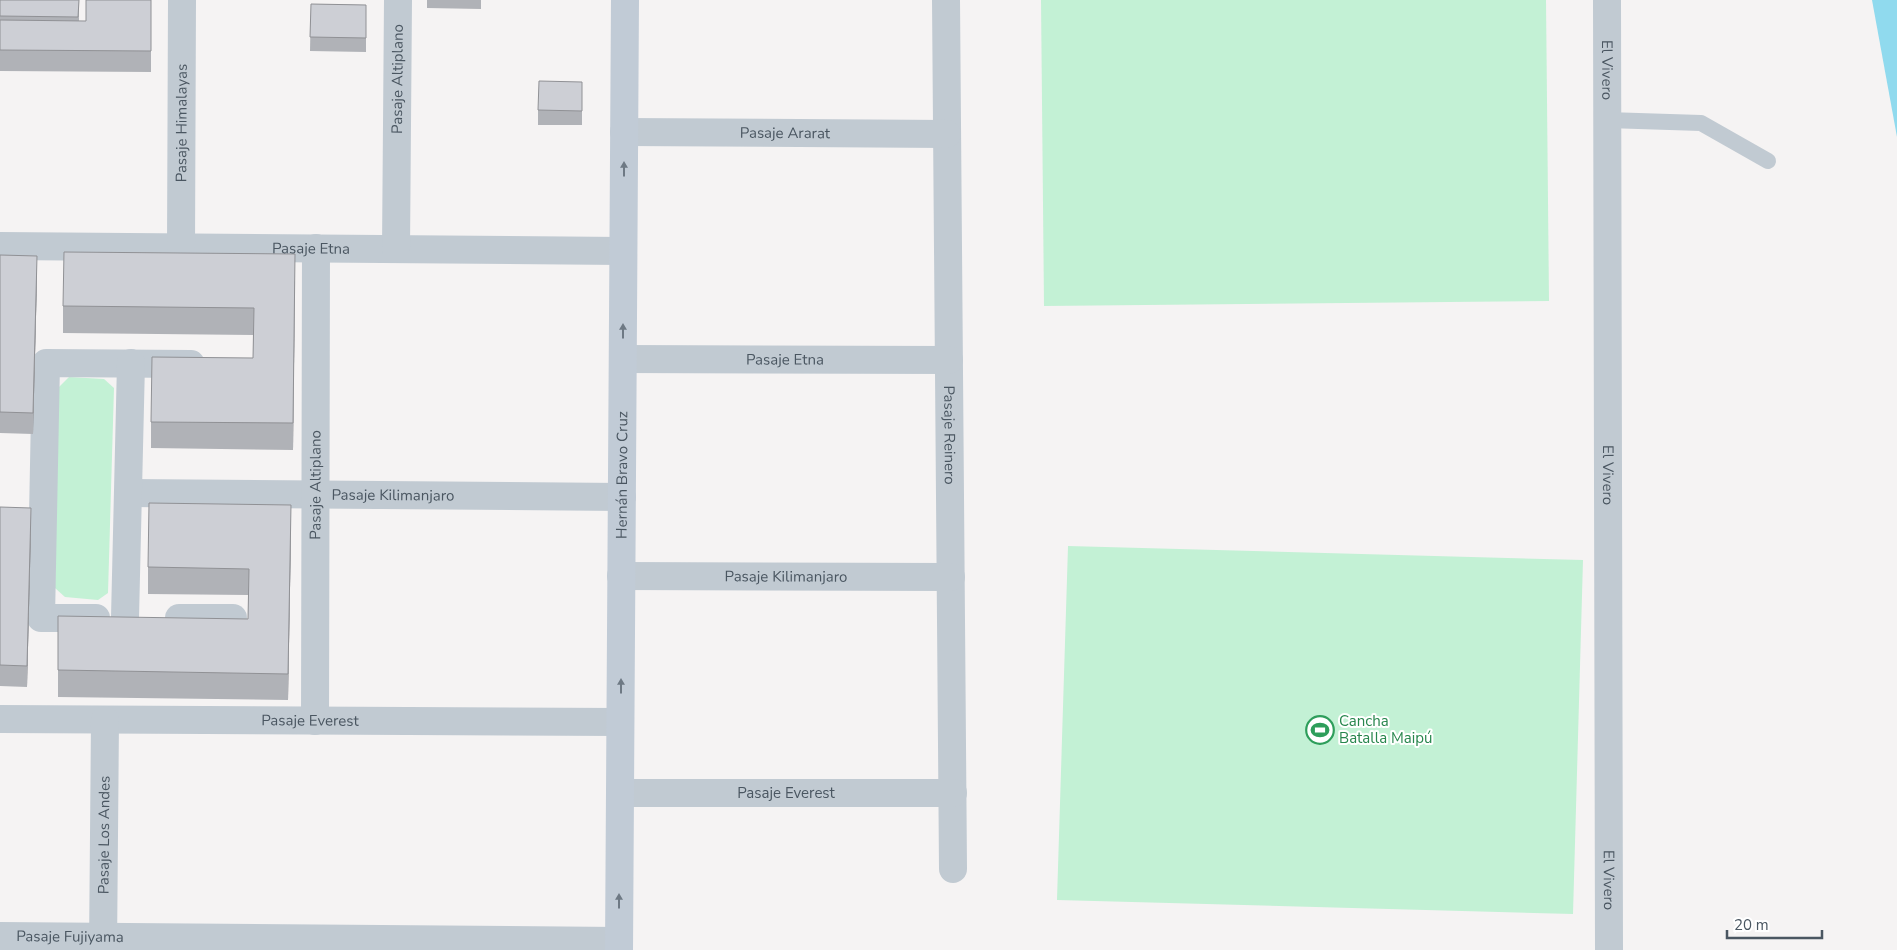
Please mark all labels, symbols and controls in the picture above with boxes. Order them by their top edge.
street label: Pasaje Altiplano [387,24,408,134]
street label: El Vivero [1597,40,1617,100]
street label: Pasaje Himalayas [171,64,192,182]
street label: Pasaje Ararat [740,123,831,143]
one-way arrow [620,161,628,177]
street label: Pasaje Etna [272,238,350,259]
one-way arrow [619,323,627,339]
street label: Pasaje Etna [746,349,824,370]
street label: Pasaje Reinero [939,385,960,485]
street label: Hernán Bravo Cruz [612,411,632,539]
street label: Pasaje Altiplano [305,430,326,540]
street label: El Vivero [1598,445,1618,505]
street label: Pasaje Kilimanjaro [331,485,455,506]
street label: Pasaje Kilimanjaro [725,566,847,587]
one-way arrow [617,678,625,694]
street label: Pasaje Everest [261,710,360,731]
place label: Cancha Batalla Maipú [1339,711,1432,748]
sports icon: Cancha Batalla Maipú [1305,715,1335,745]
street label: Pasaje Los Andes [93,776,115,894]
street label: Pasaje Everest [737,783,836,803]
street label: El Vivero [1599,850,1619,910]
one-way arrow [615,893,623,909]
scale bar [1727,908,1822,940]
text: 20 m [1734,915,1769,935]
street label: Pasaje Fujiyama [16,926,124,947]

